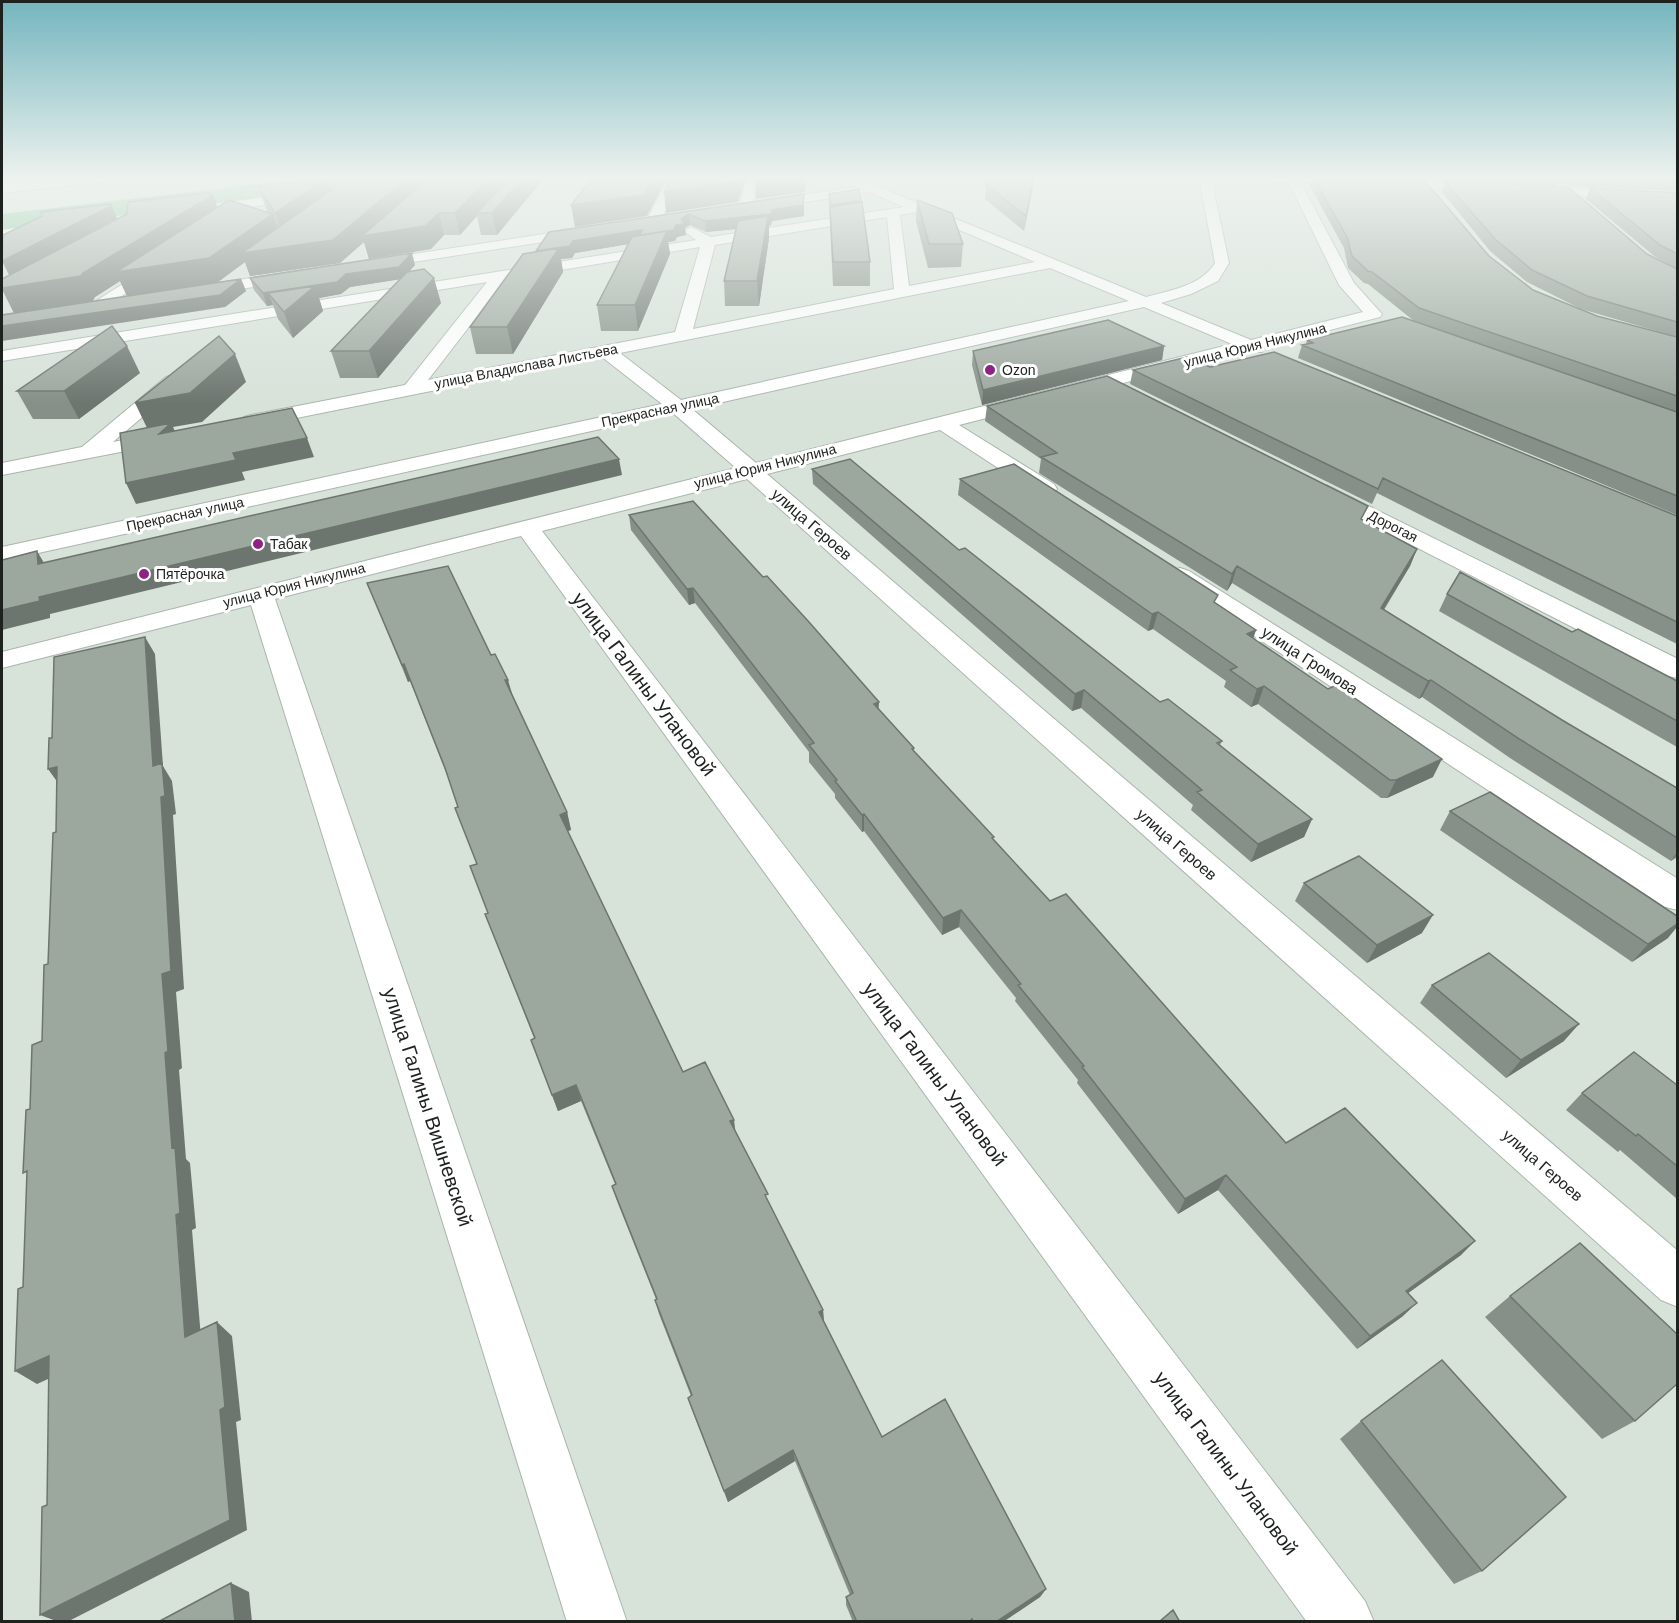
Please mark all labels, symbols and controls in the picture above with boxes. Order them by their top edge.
street label: улица Юрия Никулина [1182,320,1328,370]
street label: улица Владислава Листьева [433,340,619,392]
place label: Ozon [1002,362,1035,378]
marker: Ozon [983,363,997,377]
street label: Прекрасная улица [600,390,720,430]
street label: улица Юрия Никулина [692,441,838,491]
street label: улица Героев [768,485,855,564]
street label: Прекрасная улица [125,494,245,534]
street label: Дорогая [1366,507,1420,545]
place label: Табак [270,536,308,552]
marker: Табак [251,537,265,551]
street label: улица Юрия Никулина [221,560,367,610]
place label: Пятёрочка [156,566,225,582]
marker: Пятёрочка [137,567,151,581]
street label: улица Галины Улановой [568,588,720,780]
street label: улица Громова [1259,623,1361,698]
street label: улица Героев [1133,805,1220,884]
street label: улица Галины Улановой [859,978,1011,1170]
street label: улица Галины Вишневской [379,985,477,1229]
street label: улица Героев [1499,1126,1586,1205]
street label: улица Галины Улановой [1150,1367,1302,1559]

